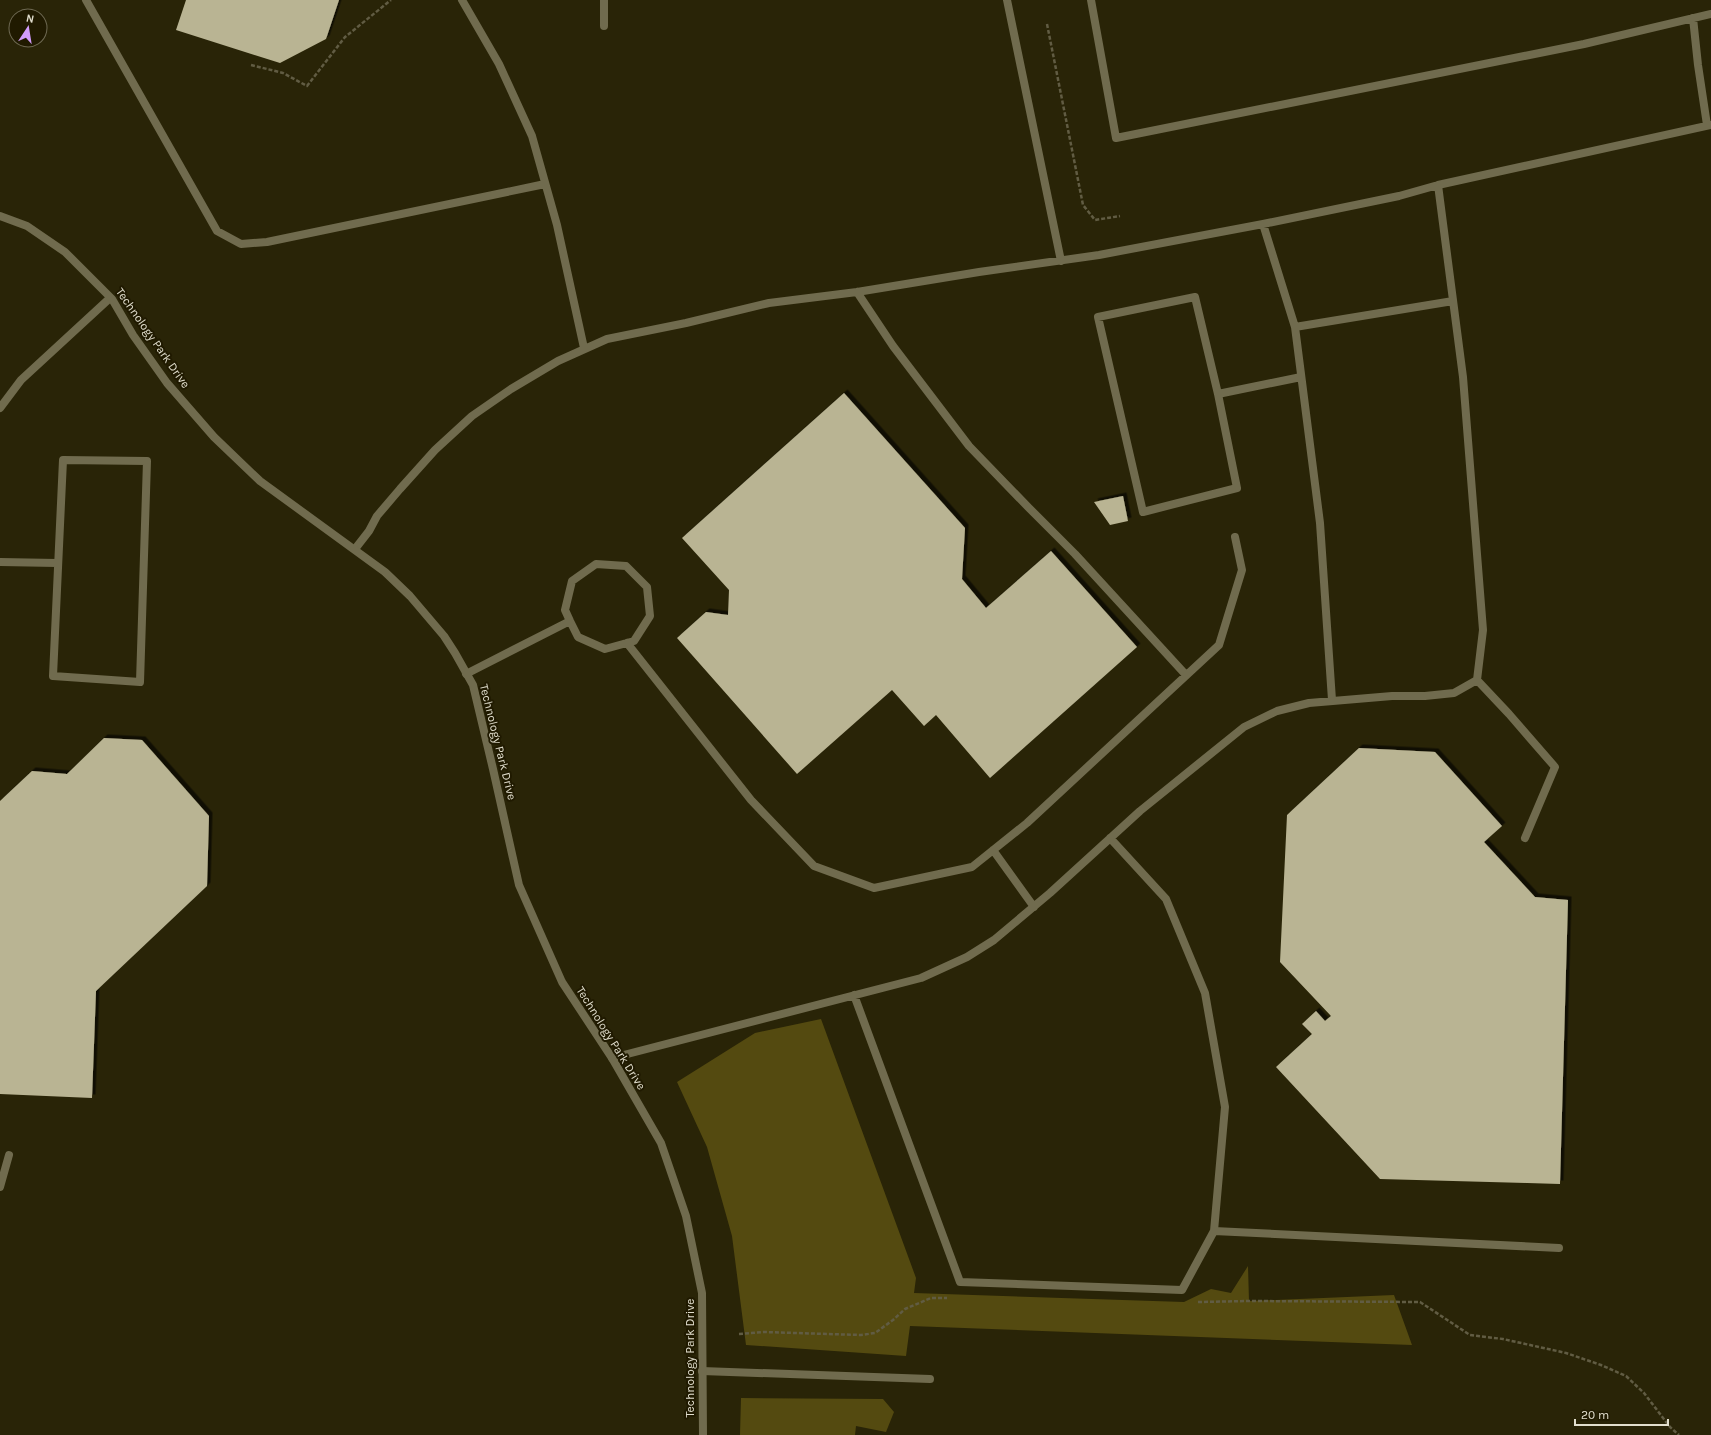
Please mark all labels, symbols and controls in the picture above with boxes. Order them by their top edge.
north arrow [8,8,48,48]
text: N [25,12,35,26]
street label: Technology Park Drive [113,285,193,391]
street label: Technology Park Drive [477,683,519,801]
street label: Technology Park Drive [574,984,648,1092]
street label: Technology Park Drive [683,1298,697,1418]
scale bar [1575,1401,1668,1427]
text: 20 m [1581,1408,1609,1422]

